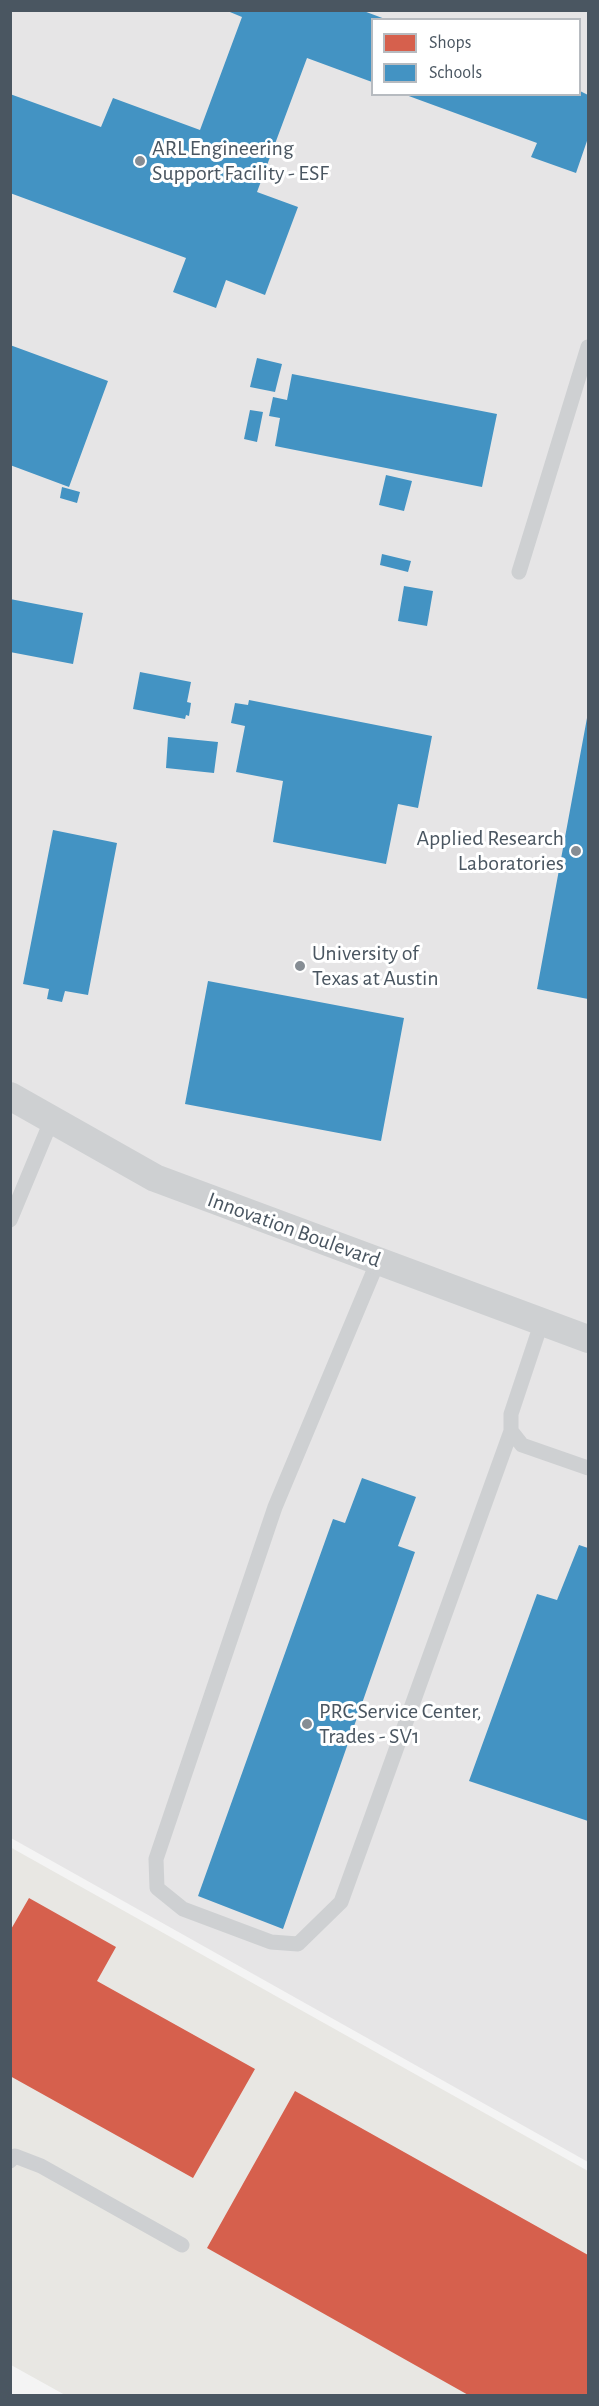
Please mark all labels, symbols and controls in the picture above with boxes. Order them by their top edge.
legend [371,18,581,96]
text: Shops [429,34,471,52]
text: Schools [429,64,482,82]
place label: ARL Engineering Support Facility - ESF [152,135,329,186]
marker: ARL Engineering Support Facility - ESF [133,154,147,168]
place label: Applied Research Laboratories [417,825,564,876]
marker: Applied Research Laboratories [569,844,583,858]
place label: University of Texas at Austin [312,940,439,992]
marker: University of Texas at Austin [293,959,307,973]
street label: Innovation Boulevard [204,1186,384,1274]
place label: PRC Service Center, Trades - SV1 [319,1698,481,1750]
marker: PRC Service Center, Trades - SV1 [300,1717,314,1731]

